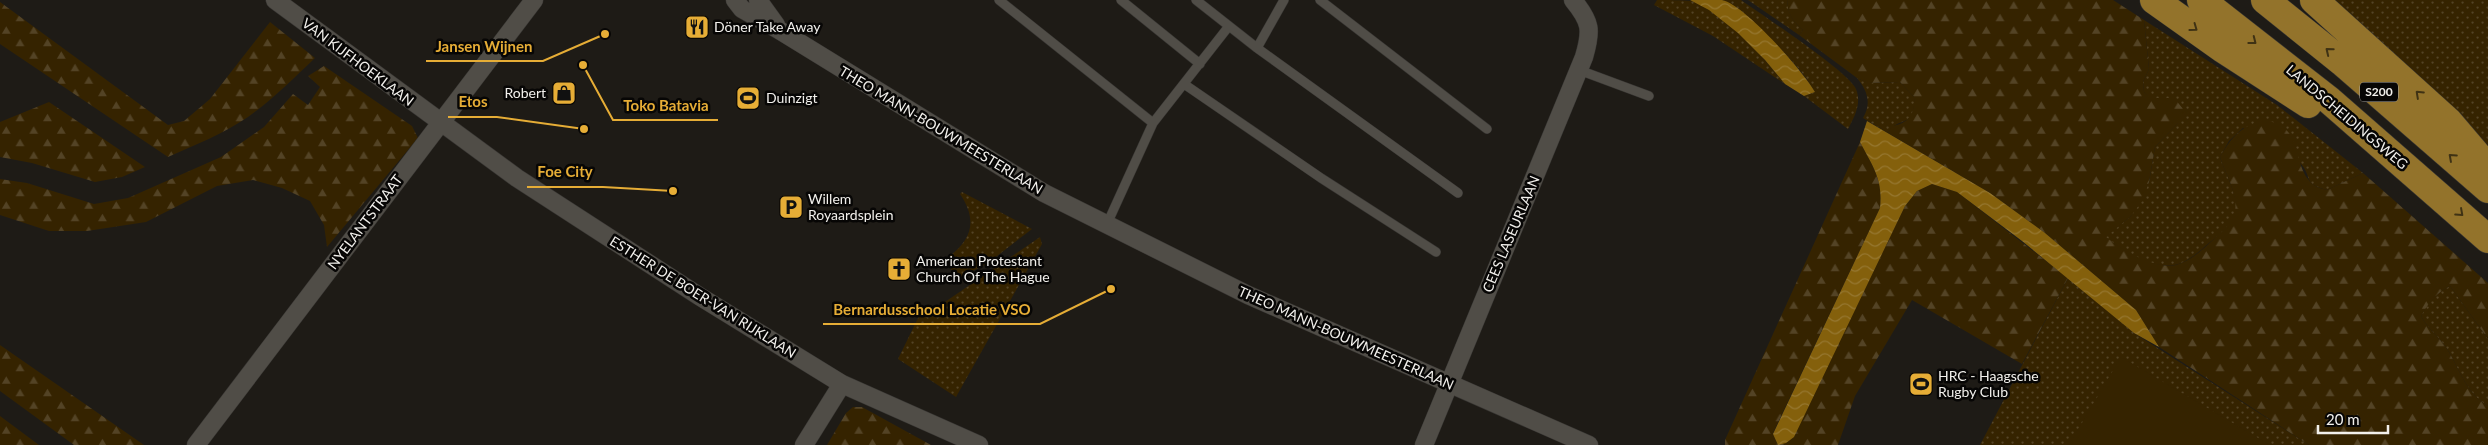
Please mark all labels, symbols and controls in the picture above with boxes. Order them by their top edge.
street label: VAN KIJFHOEKLAAN [299,14,418,109]
restaurant icon: Döner Take Away [684,14,710,40]
place label: Döner Take Away [714,18,821,35]
one-way arrow [2188,22,2197,31]
callout: Jansen Wijnen [426,31,543,61]
one-way arrow [2247,35,2257,44]
text: Jansen Wijnen [435,37,533,55]
one-way arrow [2326,48,2335,56]
street label: LANDSCHEIDINGSWEG [2283,61,2411,172]
street label: THEO MANN-BOUWMEESTERLAAN [836,62,1046,197]
shop icon: Robert [551,80,577,106]
road number: S200 [2360,82,2398,101]
place label: Robert [504,84,546,101]
sports icon: Duinzigt [735,85,761,111]
callout: Etos [448,87,497,117]
place label: Duinzigt [766,89,818,106]
callout: Toko Batavia [613,90,718,120]
one-way arrow [2416,91,2425,100]
text: Etos [458,92,488,110]
text: Toko Batavia [623,96,709,114]
one-way arrow [2448,153,2457,162]
callout: Foe City [527,157,603,187]
text: Foe City [537,162,593,180]
street label: NYELANTSTRAAT [324,170,406,272]
street label: CEES LASEURLAAN [1478,173,1543,295]
place label: Willem Royaardsplein [808,190,893,223]
parking icon: Willem Royaardsplein [778,194,804,220]
one-way arrow [2454,208,2463,217]
street label: ESTHER DE BOER-VAN RIJKLAAN [607,232,800,361]
place label: American Protestant Church Of The Hague [916,252,1050,285]
church icon: American Protestant Church Of The Hague [886,256,912,282]
street label: THEO MANN-BOUWMEESTERLAAN [1236,282,1457,393]
callout: Bernardusschool Locatie VSO [823,294,1040,324]
text: Bernardusschool Locatie VSO [833,300,1031,318]
place label: HRC - Haagsche Rugby Club [1938,367,2039,400]
sports icon: HRC - Haagsche Rugby Club [1908,371,1934,397]
scale bar [2318,402,2388,434]
text: 20 m [2326,410,2360,428]

